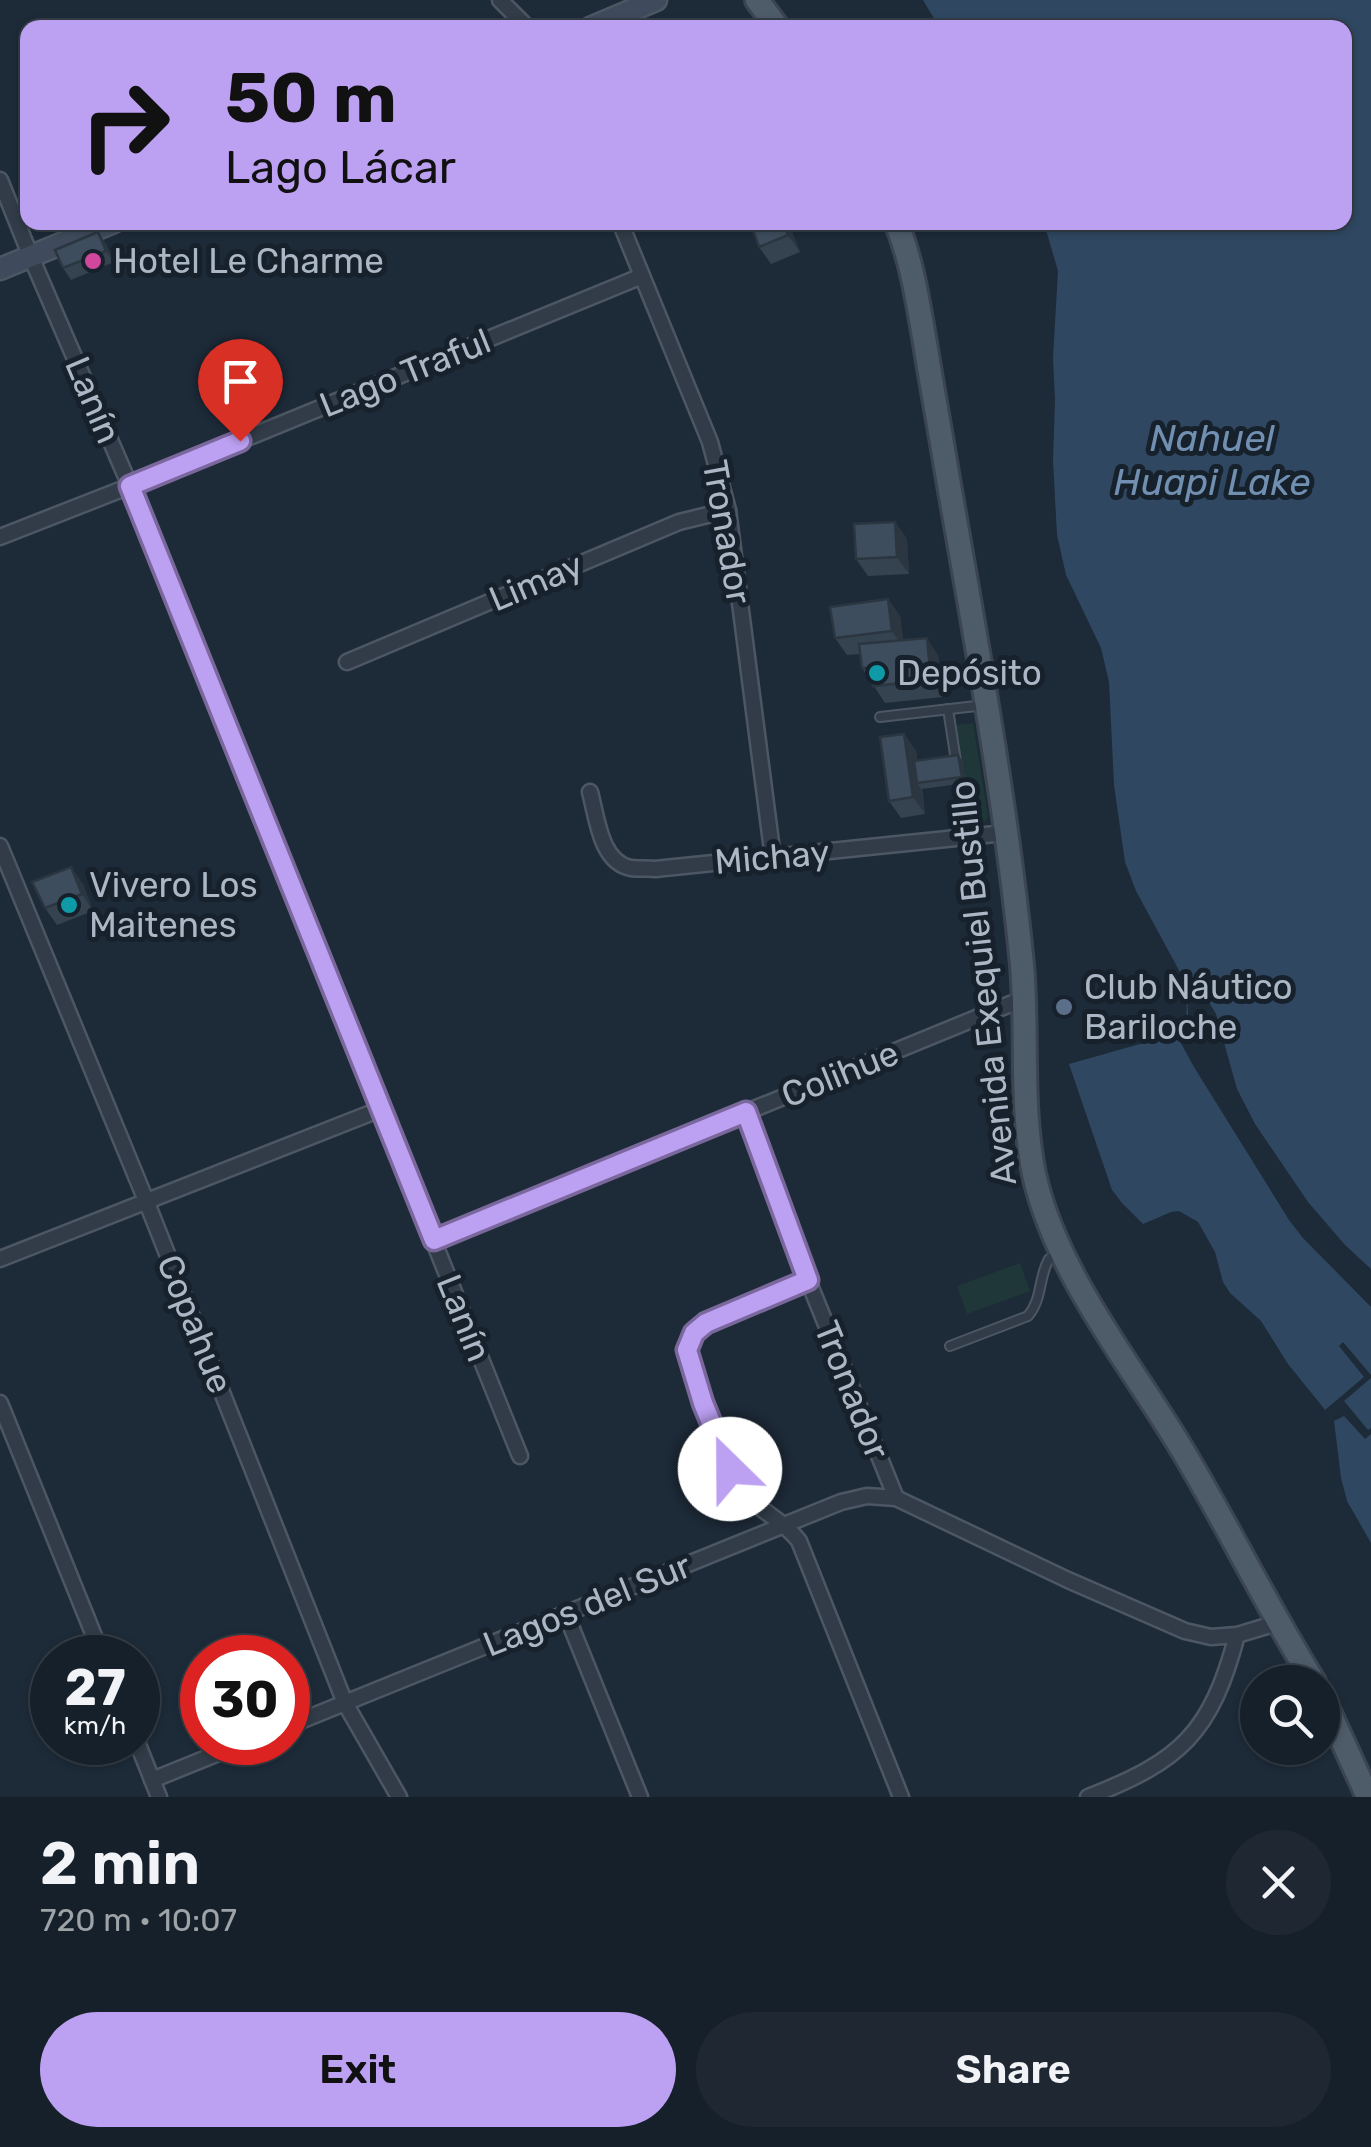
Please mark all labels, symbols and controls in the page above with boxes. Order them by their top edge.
text: 50 m [225,57,397,140]
icon: right [60,60,190,190]
text: Lago Lácar [225,141,456,194]
place label: Hotel Le Charme [113,240,384,282]
marker: Hotel Le Charme [82,250,104,272]
street label: Lago Traful [314,320,496,426]
pin [198,339,283,442]
street label: Lanín [56,350,130,450]
icon: arrive [213,354,268,409]
water label: Nahuel Huapi Lake [1114,415,1310,505]
street label: Tronador [694,457,760,607]
street label: Limay [483,544,589,620]
place label: Depósito [897,652,1042,694]
marker: Depósito [866,662,888,684]
street label: Avenida Exequiel Bustillo [941,778,1025,1188]
street label: Michay [713,831,831,883]
place label: Vivero Los Maitenes [89,864,258,946]
marker: Vivero Los Maitenes [58,894,80,916]
place label: Club Náutico Bariloche [1084,966,1293,1048]
marker: Club Náutico Bariloche [1053,996,1075,1018]
street label: Colihue [775,1032,905,1116]
street label: Copahue [148,1249,242,1399]
street label: Lanín [428,1268,500,1368]
street label: Tronador [805,1315,899,1465]
position arrow [678,1417,782,1521]
street label: Lagos del Sur [477,1544,697,1666]
speed limit sign: 30 [180,1635,310,1765]
text: 27 [64,1658,126,1718]
map controls [1240,1665,1340,1765]
button: search [1240,1665,1340,1765]
text: km/h [64,1711,126,1740]
text: 2 min [40,1828,200,1899]
button: close [1226,1830,1331,1935]
text: 720 m · 10:07 [40,1901,237,1939]
button: Exit [40,2012,676,2127]
button: Share [696,2012,1331,2127]

